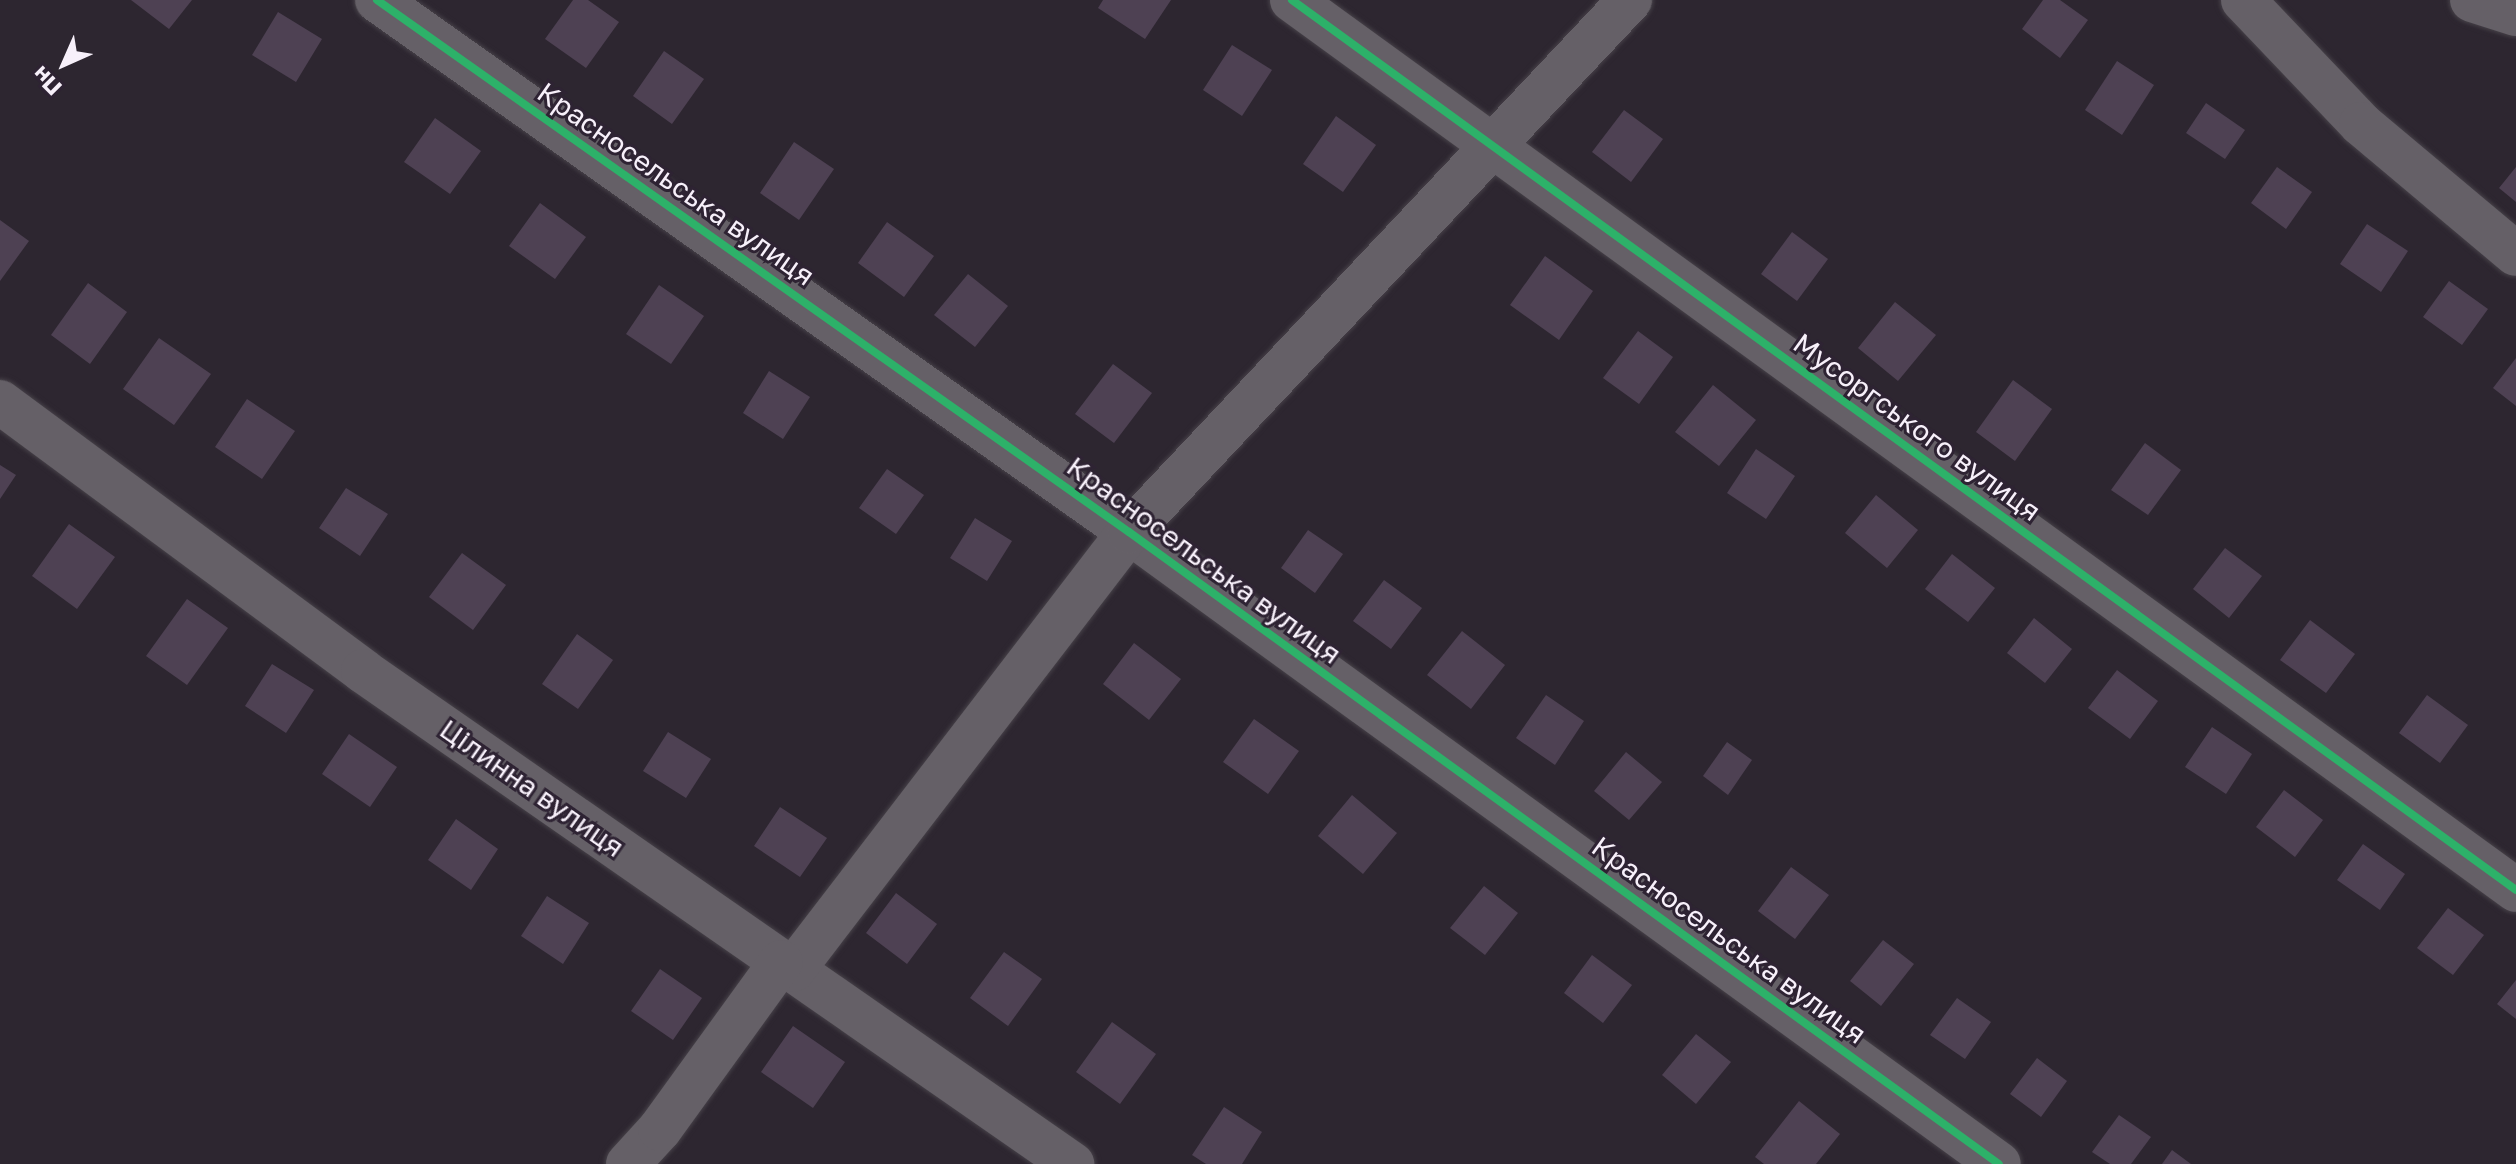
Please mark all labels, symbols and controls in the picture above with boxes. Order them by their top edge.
north arrow [24,24,104,104]
text: Пн [27,61,67,101]
street label: Красносельська вулиця [531,75,821,293]
street label: Мусоргського вулиця [1787,326,2047,528]
street label: Красносельська вулиця [1060,449,1348,671]
street label: Цілинна вулиця [434,712,630,864]
street label: Красносельська вулиця [1585,829,1873,1051]

